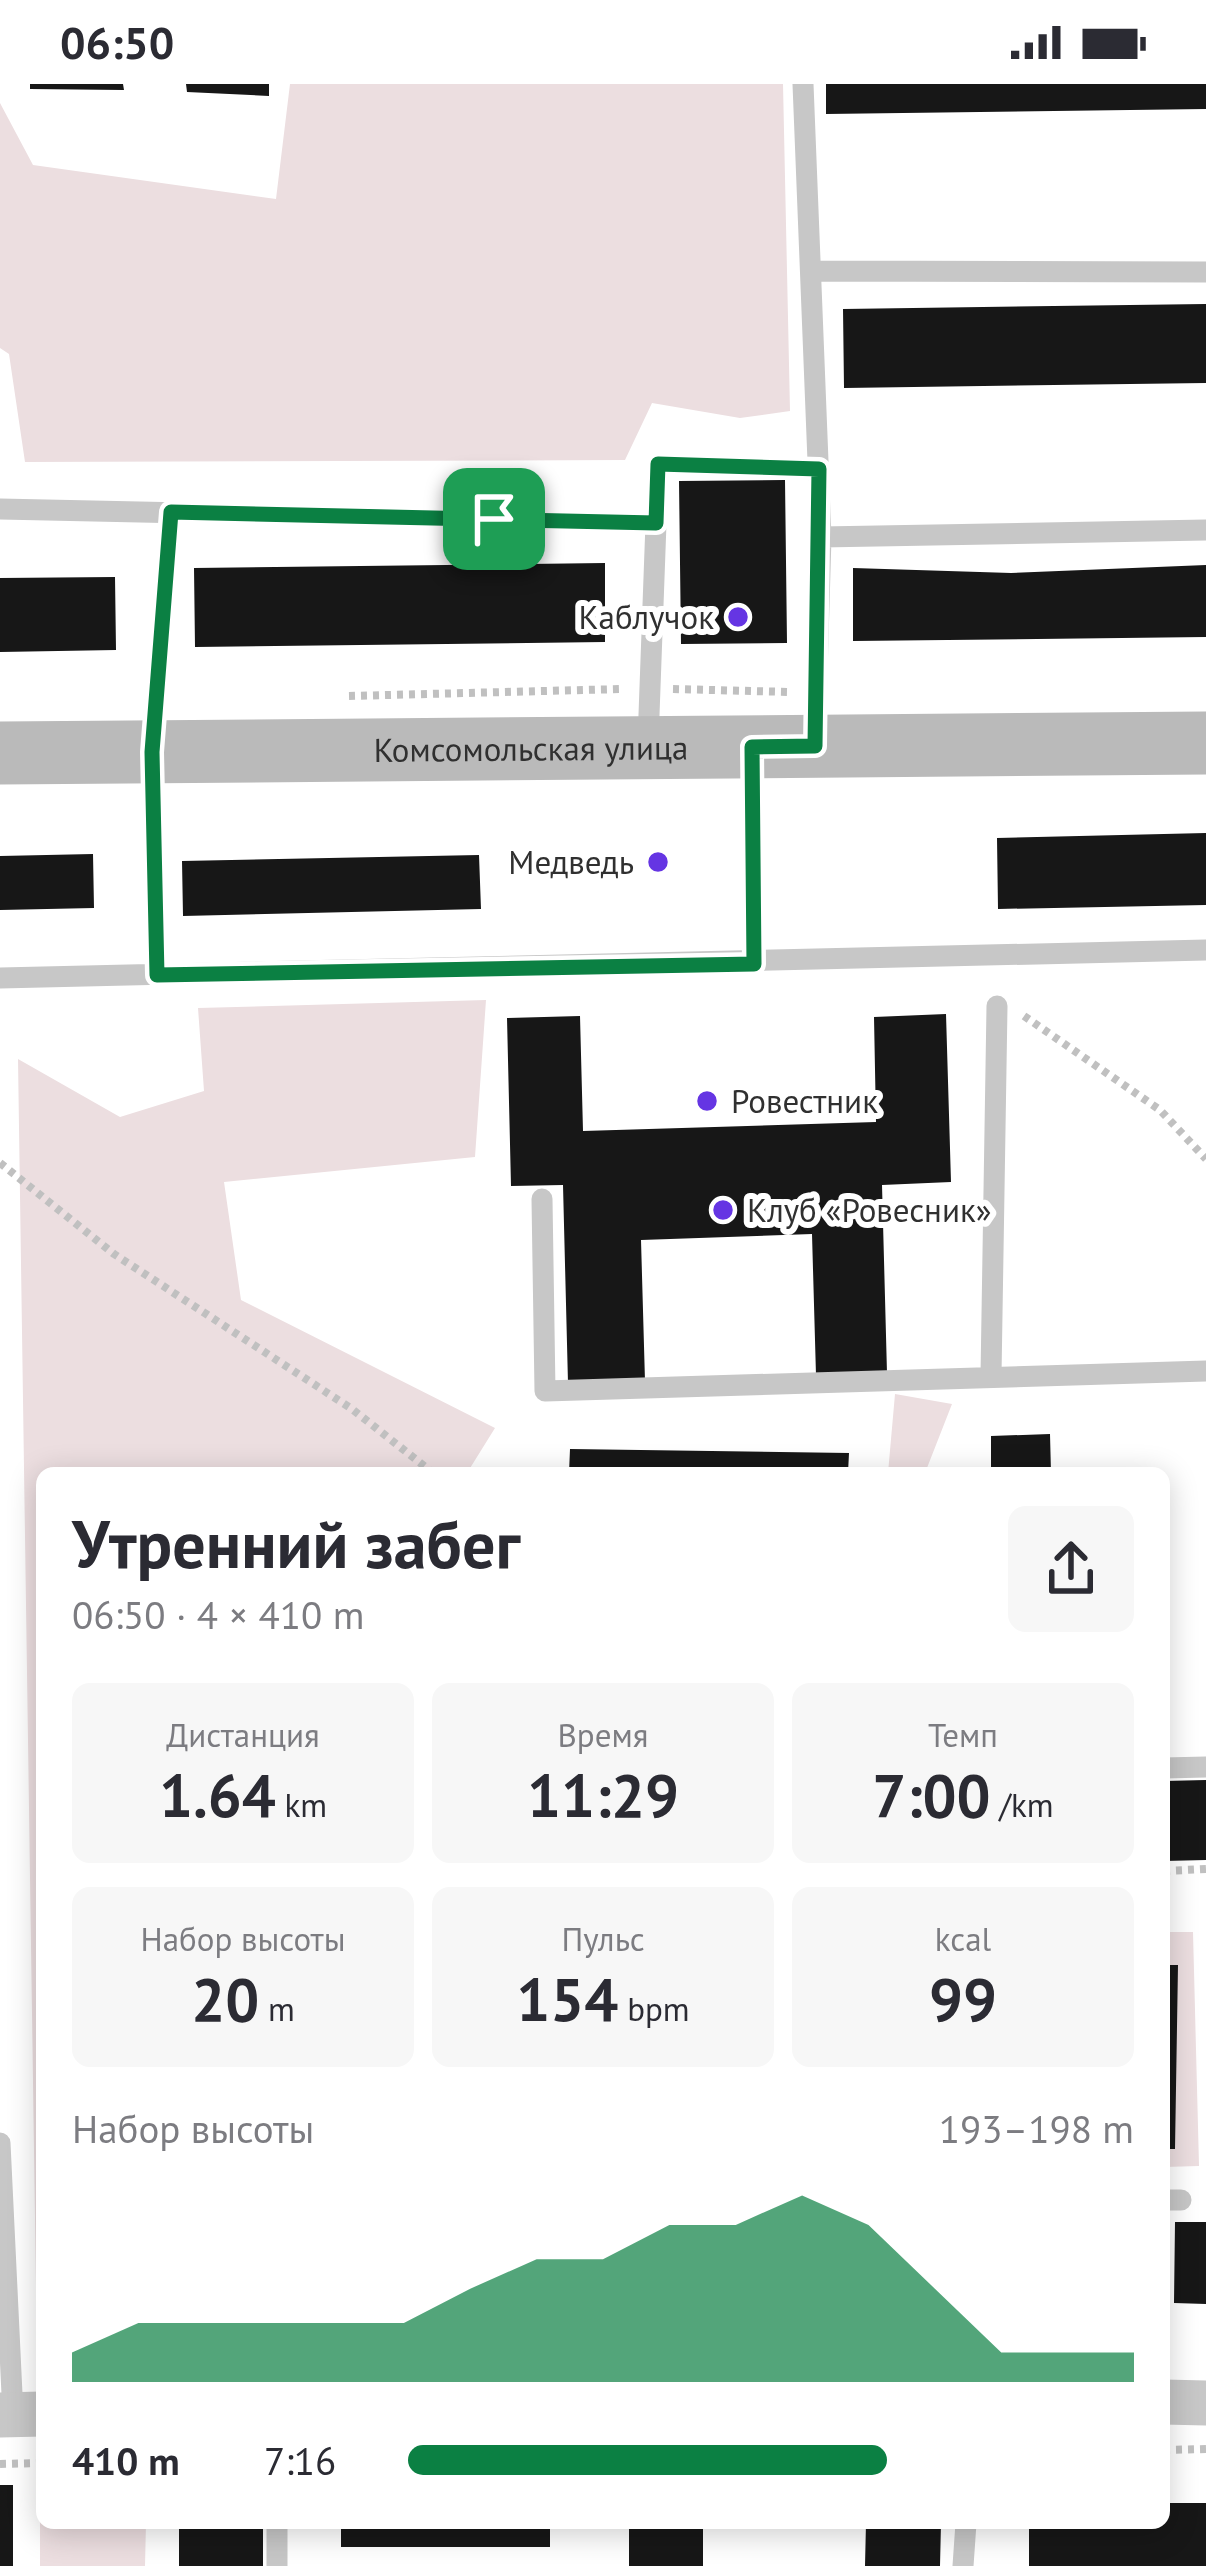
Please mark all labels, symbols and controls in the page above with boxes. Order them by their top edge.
text: 06:50 [60,13,174,71]
pin [443,468,545,570]
icon: arrive [461,486,527,552]
place label: Каблучок [578,595,714,638]
marker: Каблучок [725,604,751,630]
street label: Комсомольская улица [373,725,689,771]
place label: Медведь [508,840,634,883]
marker: Медведь [645,849,671,875]
place label: Ровестник [731,1079,878,1122]
marker: Ровестник [694,1088,720,1114]
place label: Клуб «Ровесник» [747,1188,991,1231]
marker: Клуб «Ровесник» [710,1197,736,1223]
text: Утренний забег [72,1501,520,1586]
button: share [1008,1506,1134,1632]
text: 06:50 · 4 × 410 m [72,1589,364,1640]
text: Дистанция [166,1713,320,1756]
text: Время [558,1713,648,1756]
text: Темп [928,1713,998,1756]
text: 1.64 [159,1756,276,1834]
text: 11:29 [527,1756,679,1834]
text: 7:00 [872,1756,991,1834]
text: km [276,1783,327,1826]
text: /km [991,1783,1054,1826]
text: Набор высоты [140,1917,346,1960]
text: Пульс [561,1917,645,1960]
text: kcal [935,1917,991,1960]
text: 20 [191,1960,259,2038]
text: 154 [516,1960,618,2038]
text: 99 [929,1960,997,2038]
text: m [259,1987,295,2030]
text: bpm [618,1987,690,2030]
text: Набор высоты [72,2103,314,2154]
text: 193–198 m [939,2103,1134,2154]
text: 410 m [72,2435,180,2486]
text: 7:16 [264,2435,336,2486]

